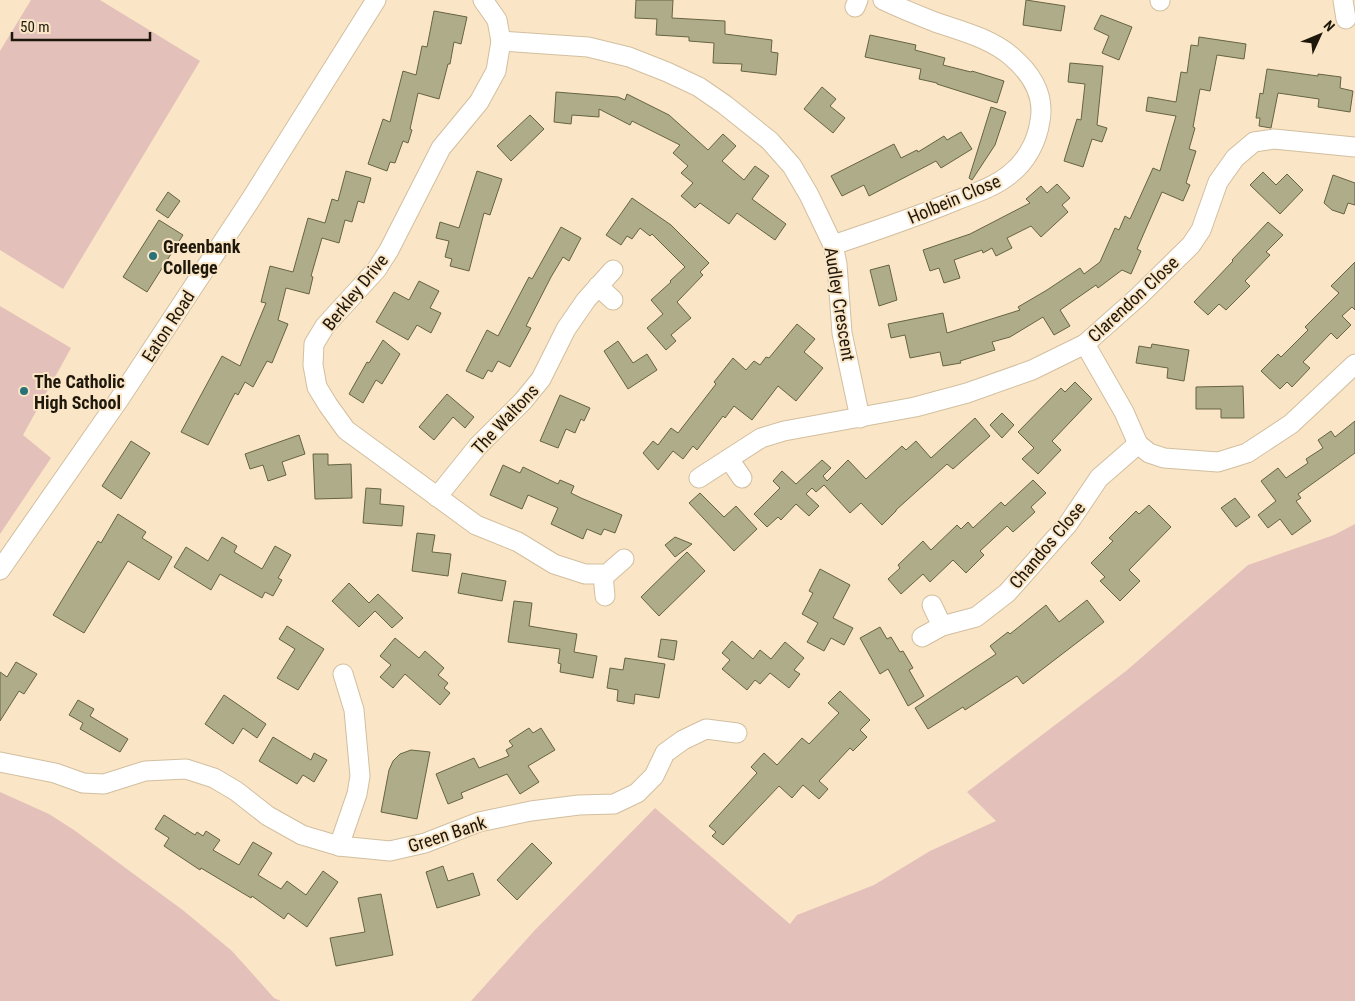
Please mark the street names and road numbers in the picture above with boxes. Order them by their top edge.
street label: Holbein Close [904,170,1004,228]
street label: Audley Crescent [821,246,859,362]
street label: Berkley Drive [318,250,392,334]
street label: Clarendon Close [1083,252,1183,346]
street label: Eaton Road [137,286,199,366]
street label: The Waltons [467,380,543,458]
street label: Chandos Close [1005,497,1089,593]
street label: Green Bank [405,812,489,856]

